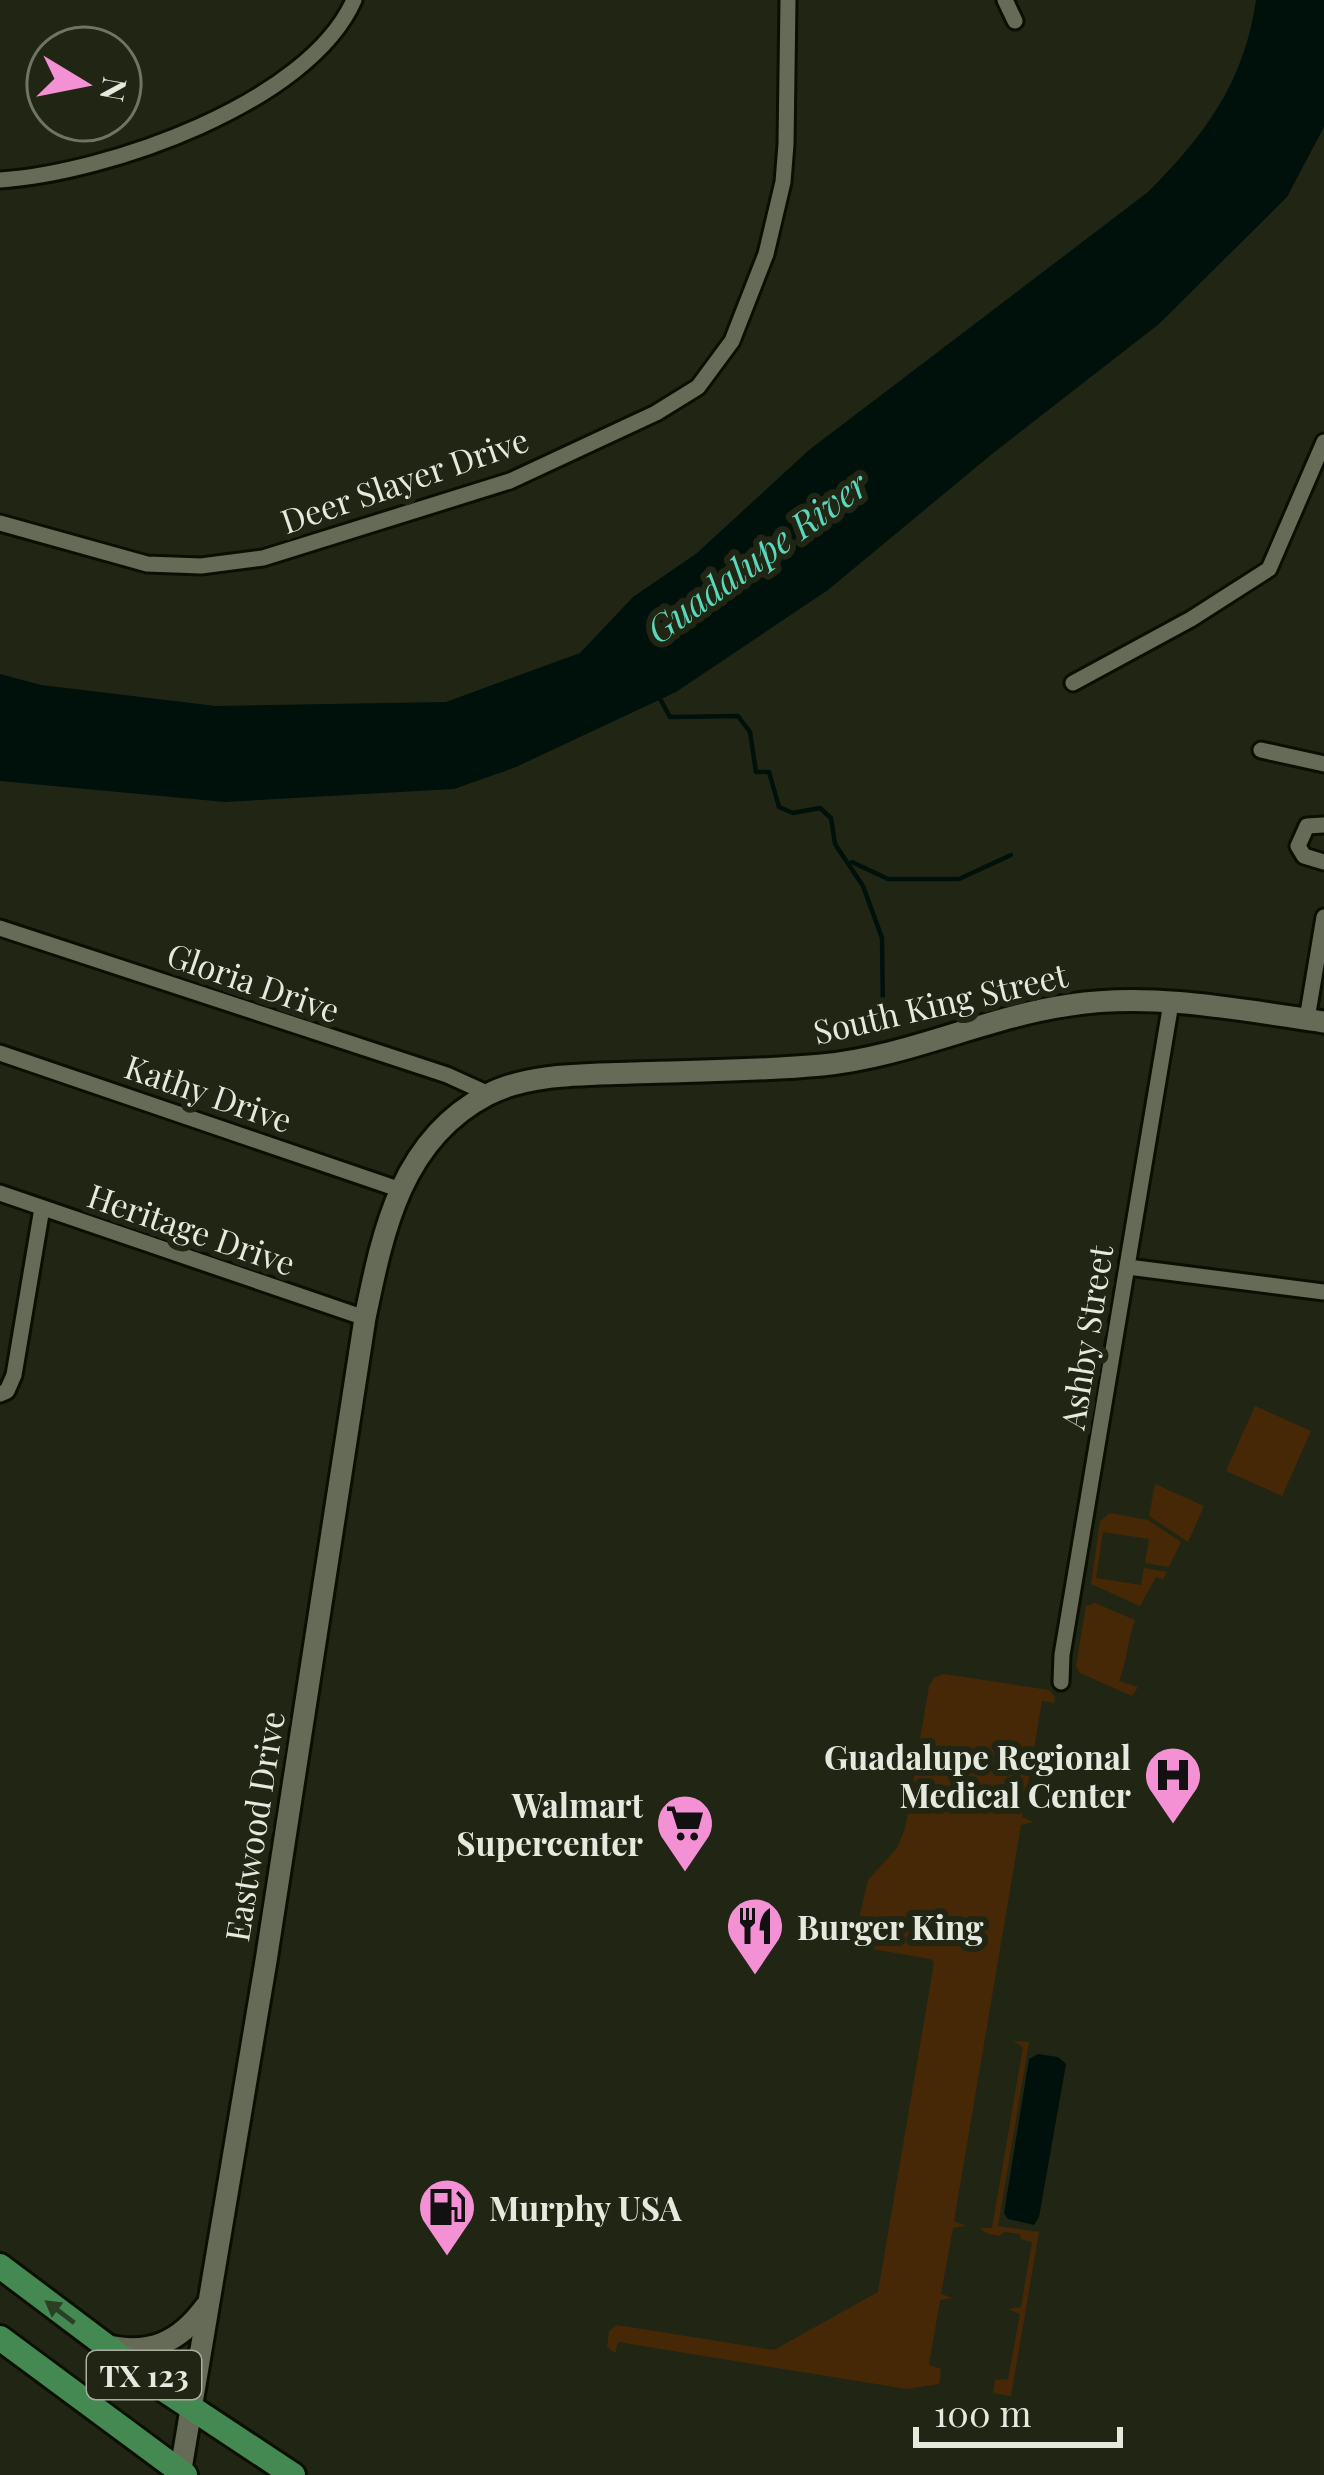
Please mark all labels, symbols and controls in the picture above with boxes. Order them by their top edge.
north arrow [24,24,144,144]
text: N [92,74,139,105]
street label: Deer Slayer Drive [274,416,534,542]
water label: Guadalupe River [636,458,878,653]
street label: Gloria Drive [162,931,346,1031]
street label: South King Street [809,951,1073,1053]
street label: Kathy Drive [120,1043,298,1141]
street label: Heritage Drive [83,1172,301,1284]
street label: Ashby Street [1049,1240,1121,1433]
street label: Eastwood Drive [213,1708,293,1944]
place label: Guadalupe Regional Medical Center [824,1734,1132,1816]
hospital icon: Guadalupe Regional Medical Center [1142,1744,1204,1826]
place label: Walmart Supercenter [456,1782,644,1864]
supermarket icon: Walmart Supercenter [654,1792,716,1874]
restaurant icon: Burger King [724,1895,786,1977]
place label: Burger King [797,1904,984,1948]
fuel station icon: Murphy USA [416,2176,478,2258]
place label: Murphy USA [489,2185,683,2229]
one-way arrow [44,2300,75,2324]
road number: TX 123 [87,2351,201,2399]
scale bar [916,2373,1120,2447]
text: 100 m [934,2388,1031,2436]

